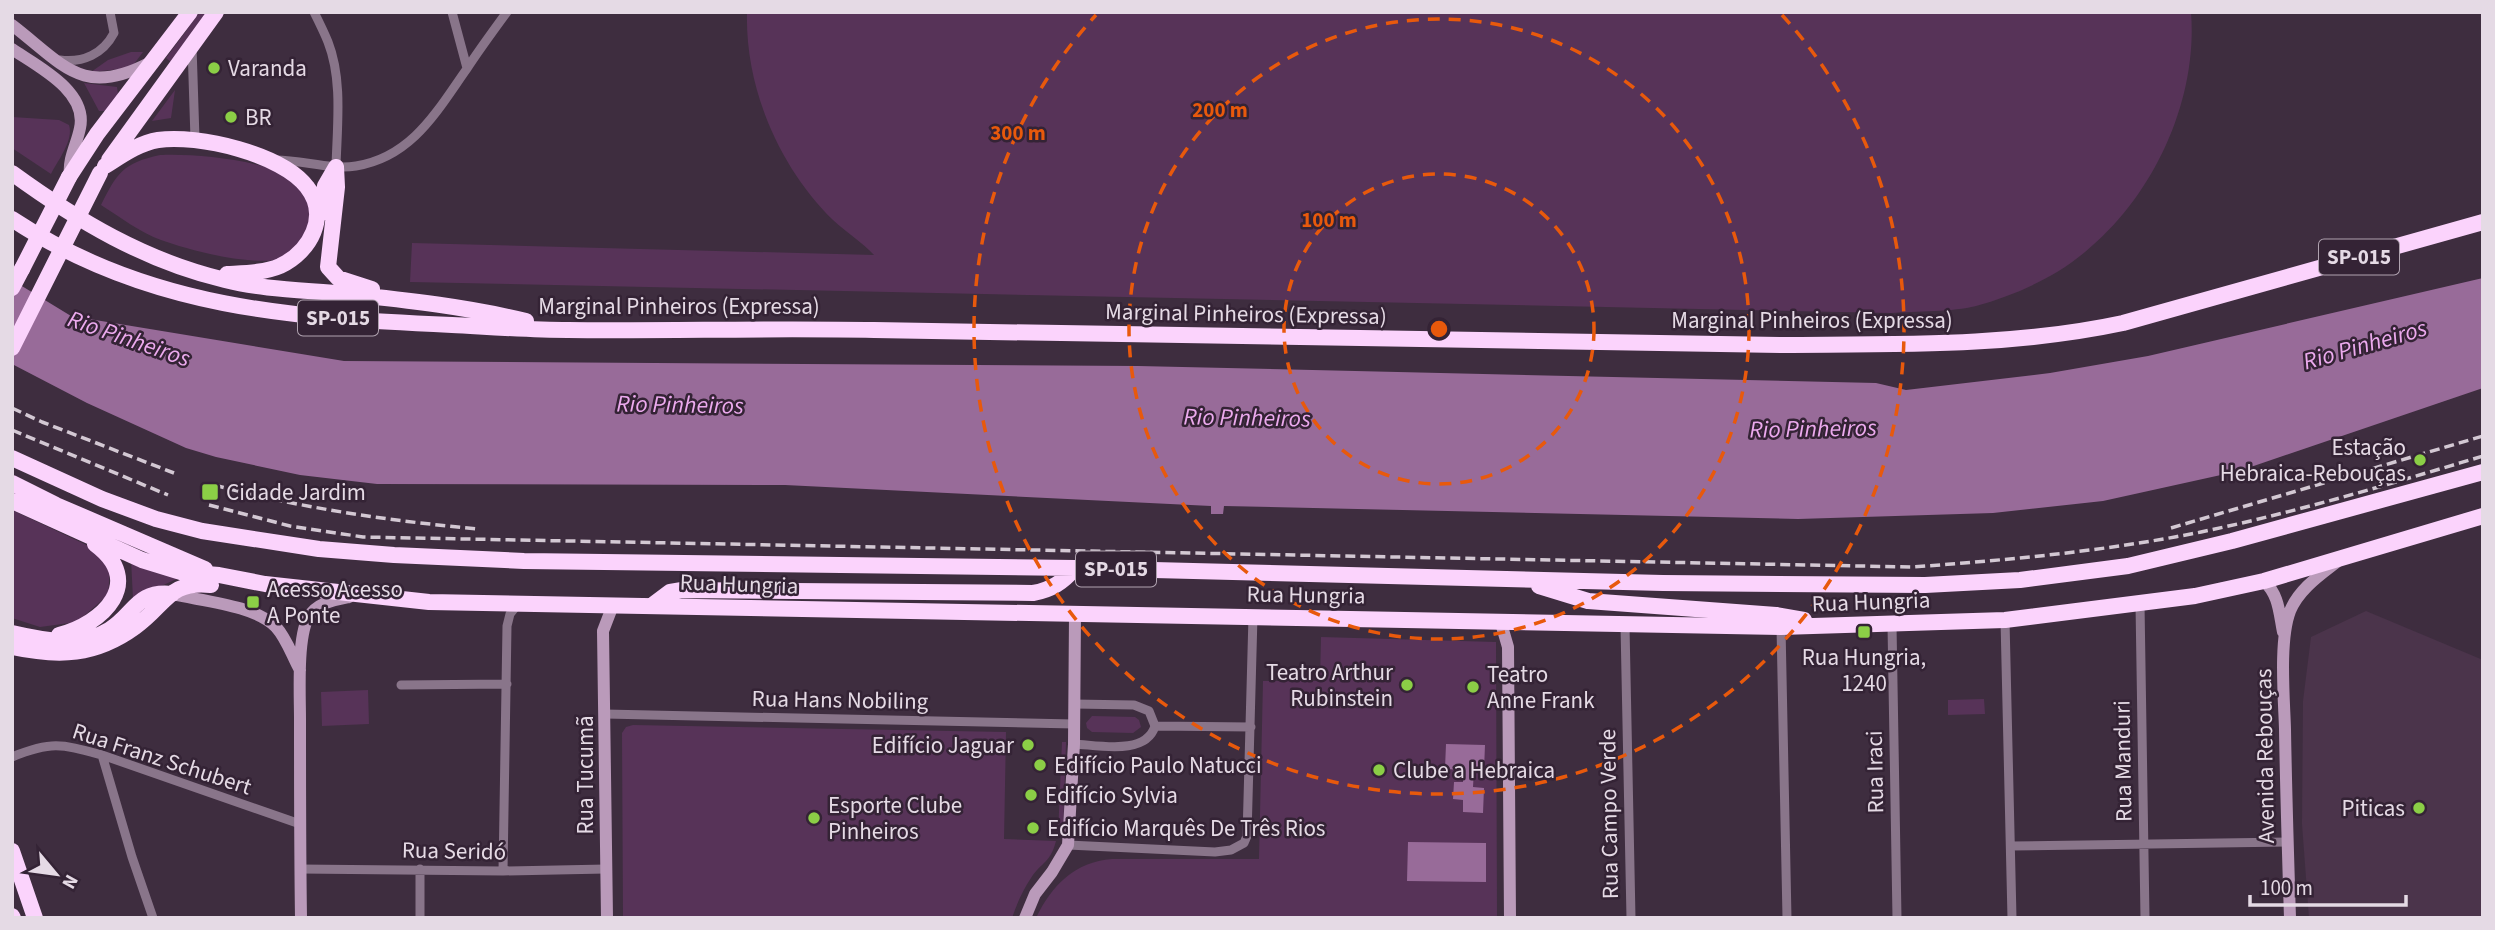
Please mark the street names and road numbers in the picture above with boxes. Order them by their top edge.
road number: SP-015 [2319,240,2399,274]
street label: Marginal Pinheiros (Expressa) [538,290,820,323]
street label: Marginal Pinheiros (Expressa) [1105,295,1387,333]
road number: SP-015 [298,300,378,336]
street label: Marginal Pinheiros (Expressa) [1671,304,1953,337]
road number: SP-015 [1076,552,1156,586]
street label: Rua Hungria [679,565,799,603]
street label: Rua Hungria [1246,577,1366,613]
street label: Rua Hungria [1811,583,1931,621]
street label: Avenida Rebouças [2247,668,2283,844]
street label: Rua Hans Nobiling [751,682,929,718]
street label: Rua Manduri [2105,700,2141,822]
street label: Rua Franz Schubert [68,715,256,804]
street label: Rua Tucumã [569,715,602,835]
street label: Rua Campo Verde [1591,729,1627,899]
street label: Rua Iraci [1858,730,1892,814]
street label: Rua Seridó [402,834,506,868]

